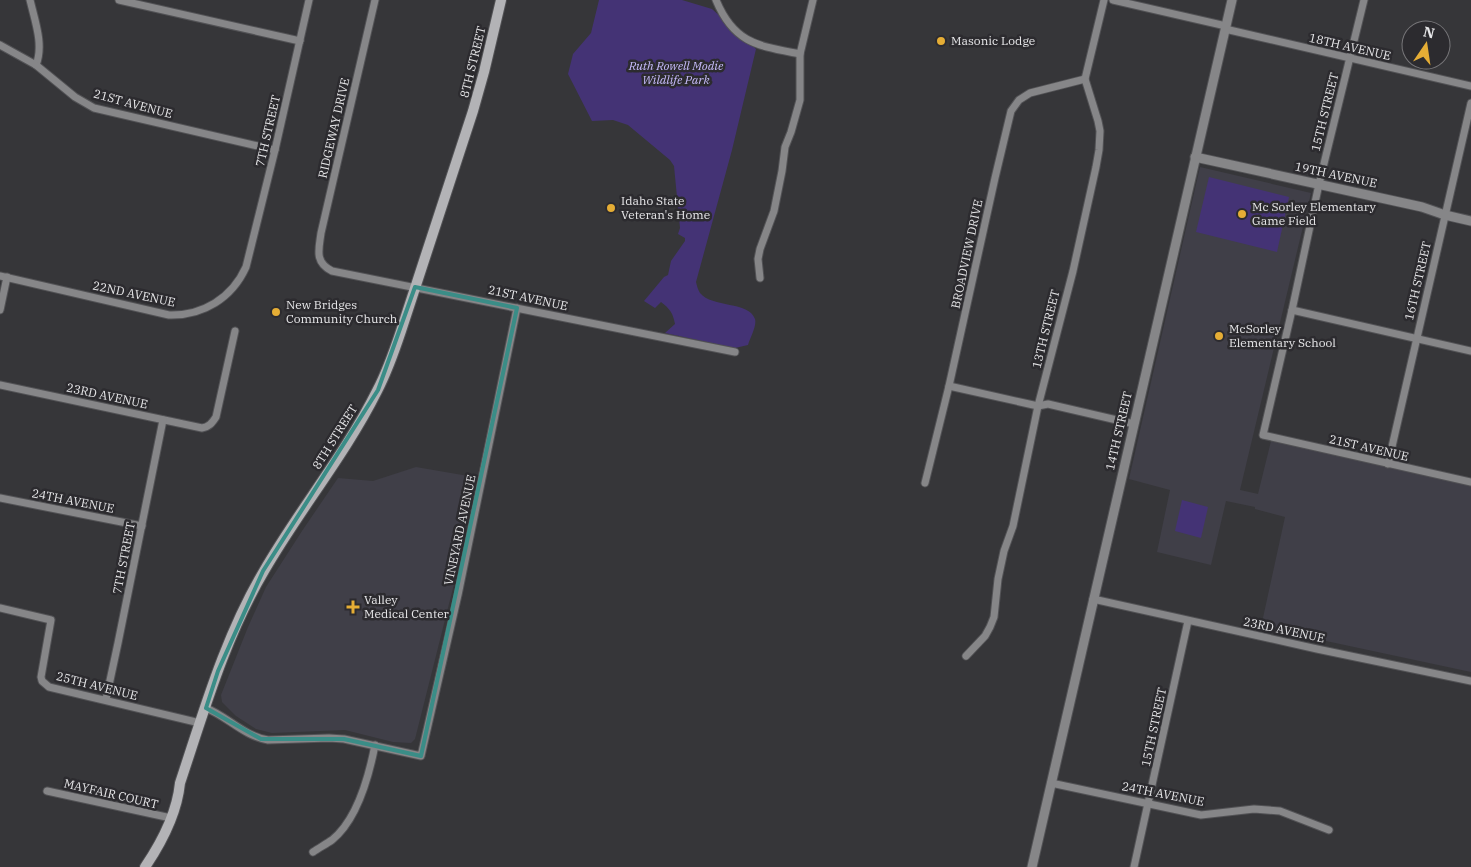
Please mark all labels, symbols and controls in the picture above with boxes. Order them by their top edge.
north arrow [1401,20,1451,70]
text: N [1422,22,1436,42]
street label: 8TH STREET [456,24,489,99]
street label: 18TH AVENUE [1308,30,1393,63]
place label: Masonic Lodge [951,33,1035,48]
marker: Masonic Lodge [935,35,947,47]
park label: Ruth Rowell Modie Wildlife Park [628,58,724,87]
street label: 15TH STREET [1308,71,1342,153]
street label: RIDGEWAY DRIVE [315,76,352,180]
street label: 21ST AVENUE [92,86,174,121]
street label: 7TH STREET [252,93,283,168]
street label: 19TH AVENUE [1294,158,1379,191]
place label: Idaho State Veteran's Home [621,193,710,222]
street label: BROADVIEW DRIVE [948,198,985,310]
place label: Mc Sorley Elementary Game Field [1252,199,1376,228]
marker: Idaho State Veteran's Home [605,202,617,214]
marker: Mc Sorley Elementary Game Field [1236,208,1248,220]
street label: 16TH STREET [1401,240,1434,322]
street label: 22ND AVENUE [91,277,177,310]
street label: 21ST AVENUE [487,282,569,313]
street label: 13TH STREET [1029,288,1063,370]
place label: New Bridges Community Church [286,297,398,326]
marker: New Bridges Community Church [270,306,282,318]
place label: McSorley Elementary School [1229,321,1336,350]
marker: McSorley Elementary School [1213,330,1225,342]
street label: 23RD AVENUE [65,380,149,411]
street label: 14TH STREET [1102,390,1135,472]
street label: 8TH STREET [309,402,360,472]
street label: 21ST AVENUE [1328,431,1410,464]
street label: VINEYARD AVENUE [440,473,479,587]
street label: 24TH AVENUE [31,485,116,516]
street label: 7TH STREET [109,520,138,595]
place label: Valley Medical Center [364,592,450,621]
marker: Valley Medical Center [346,600,360,614]
street label: 23RD AVENUE [1242,614,1326,645]
street label: 25TH AVENUE [55,668,139,703]
street label: 15TH STREET [1138,686,1169,768]
street label: MAYFAIR COURT [62,775,160,812]
street label: 24TH AVENUE [1121,778,1206,809]

